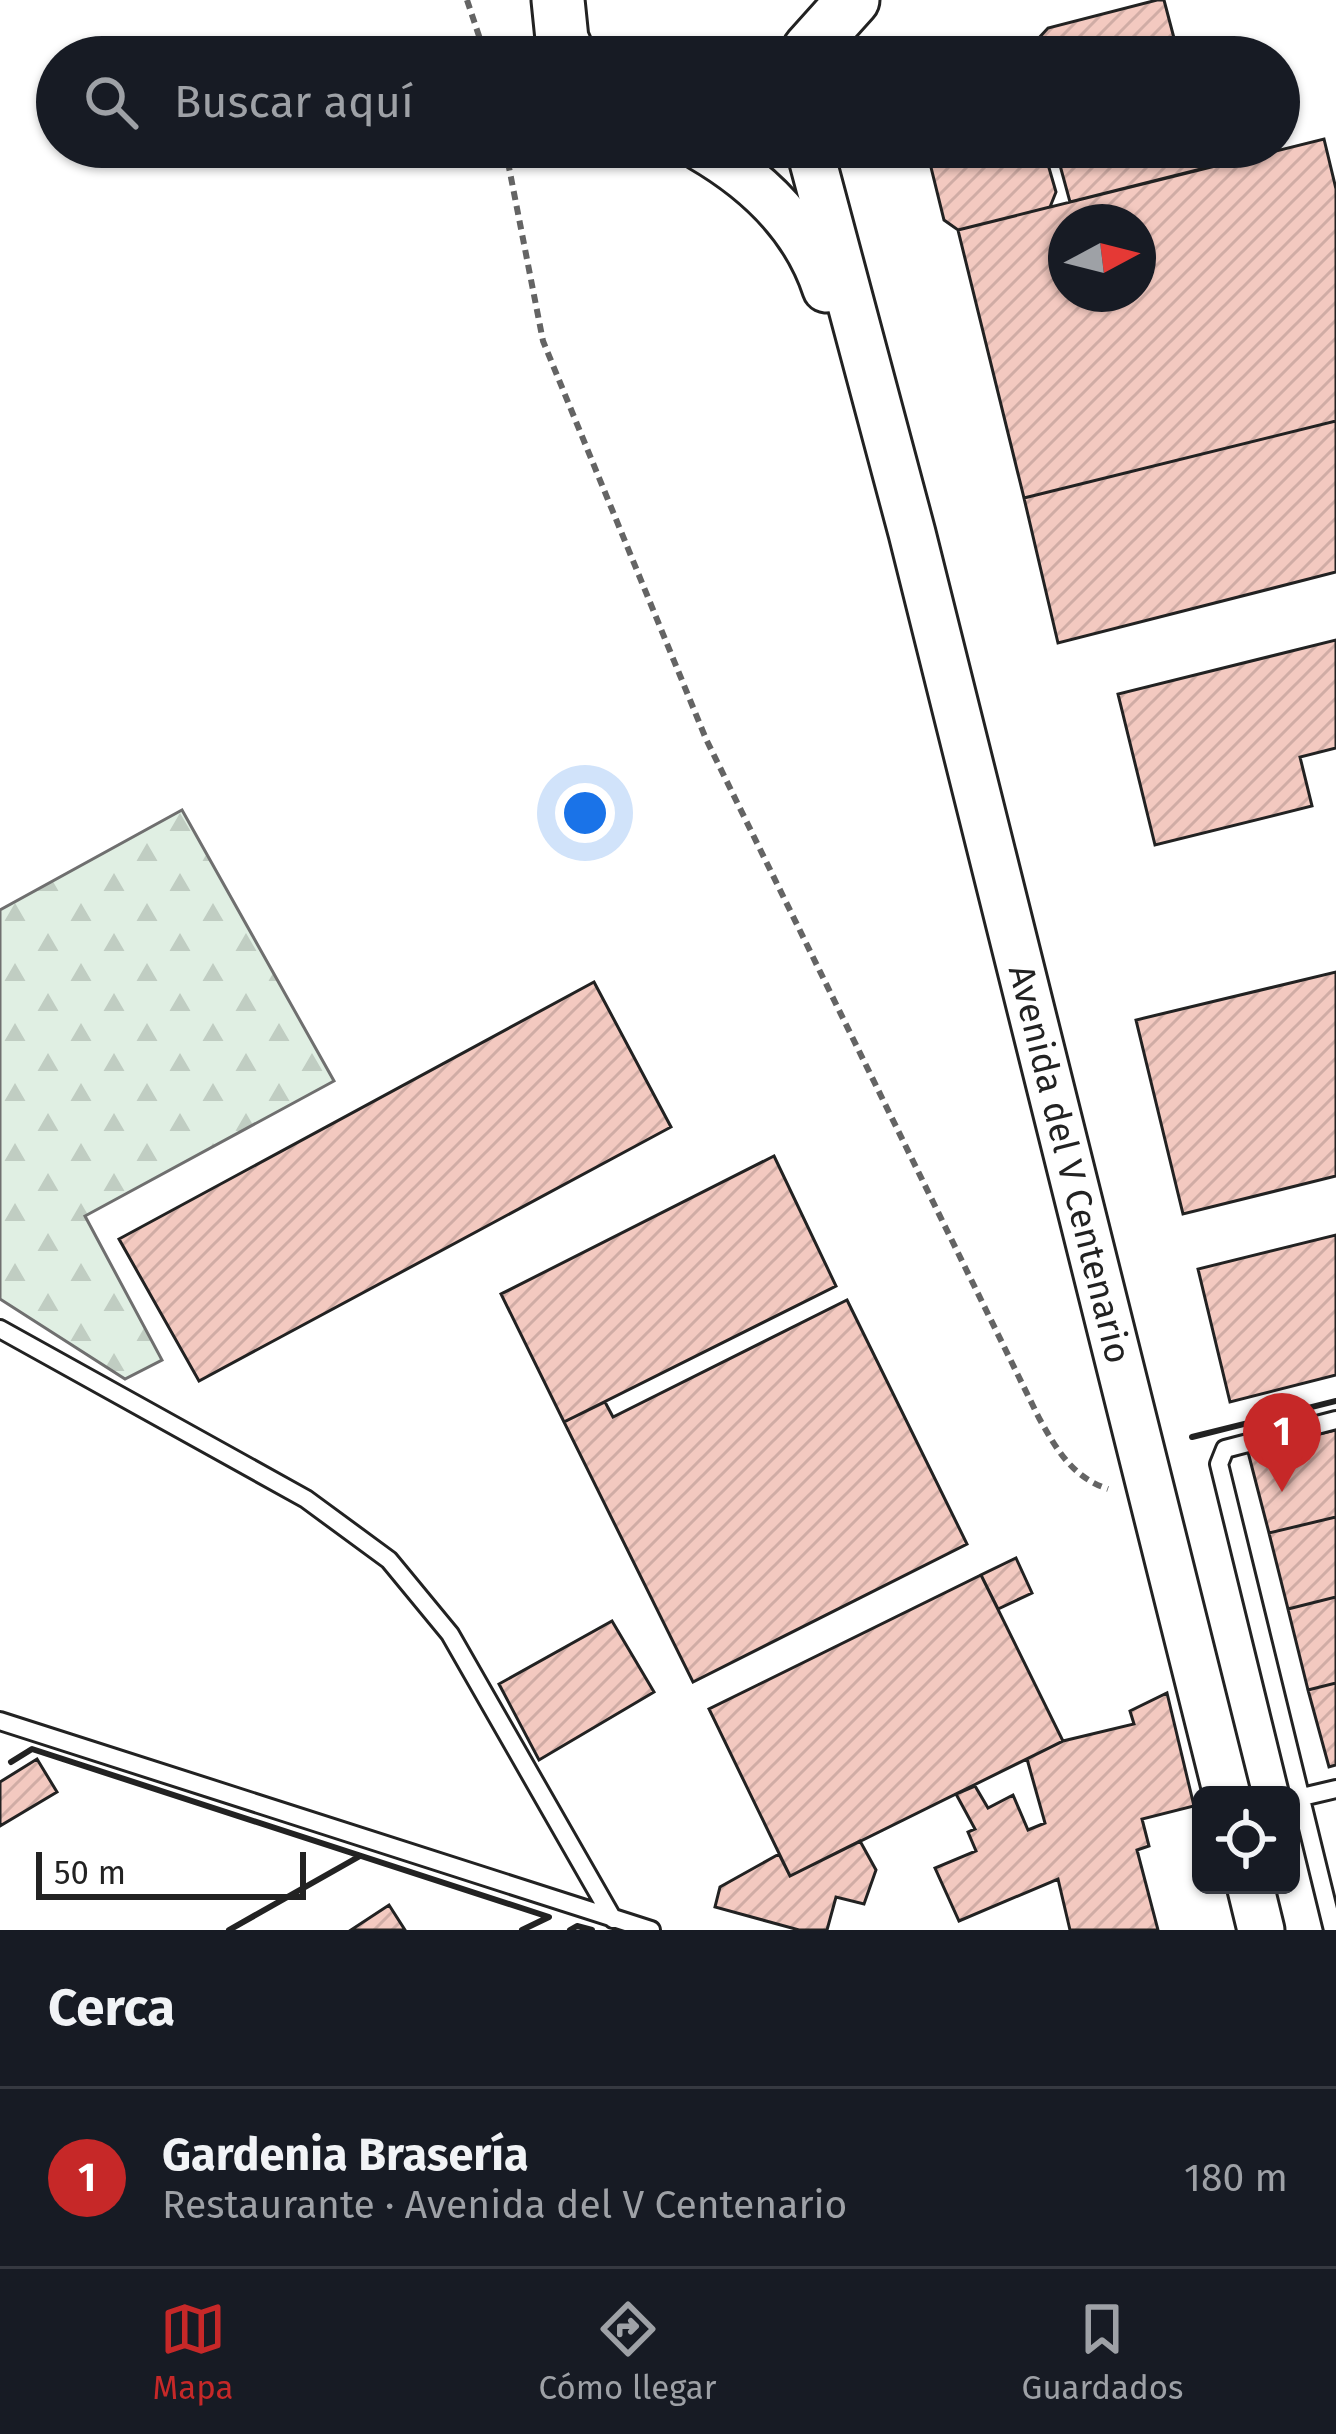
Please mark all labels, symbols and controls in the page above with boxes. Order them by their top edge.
search box [36,36,1300,168]
icon: search [78,69,144,135]
text: Buscar aquí [174,75,414,129]
north arrow [1048,204,1156,312]
your location [555,783,615,843]
street label: Avenida del V Centenario [999,961,1140,1368]
pin: 1 [1243,1393,1321,1492]
map controls [1192,1786,1300,1894]
button: locate [1192,1786,1300,1894]
scale bar [36,1846,306,1899]
text: 50 m [54,1853,126,1893]
text: Cerca [48,1977,175,2039]
text: Gardenia Brasería [162,2128,529,2182]
text: 1 [78,2155,96,2201]
text: 180 m [1184,2155,1288,2201]
text: Restaurante · Avenida del V Centenario [162,2182,847,2228]
tab: Mapa [153,2296,233,2408]
tab: Cómo llegar [539,2296,716,2408]
tab: Guardados [1022,2296,1183,2408]

